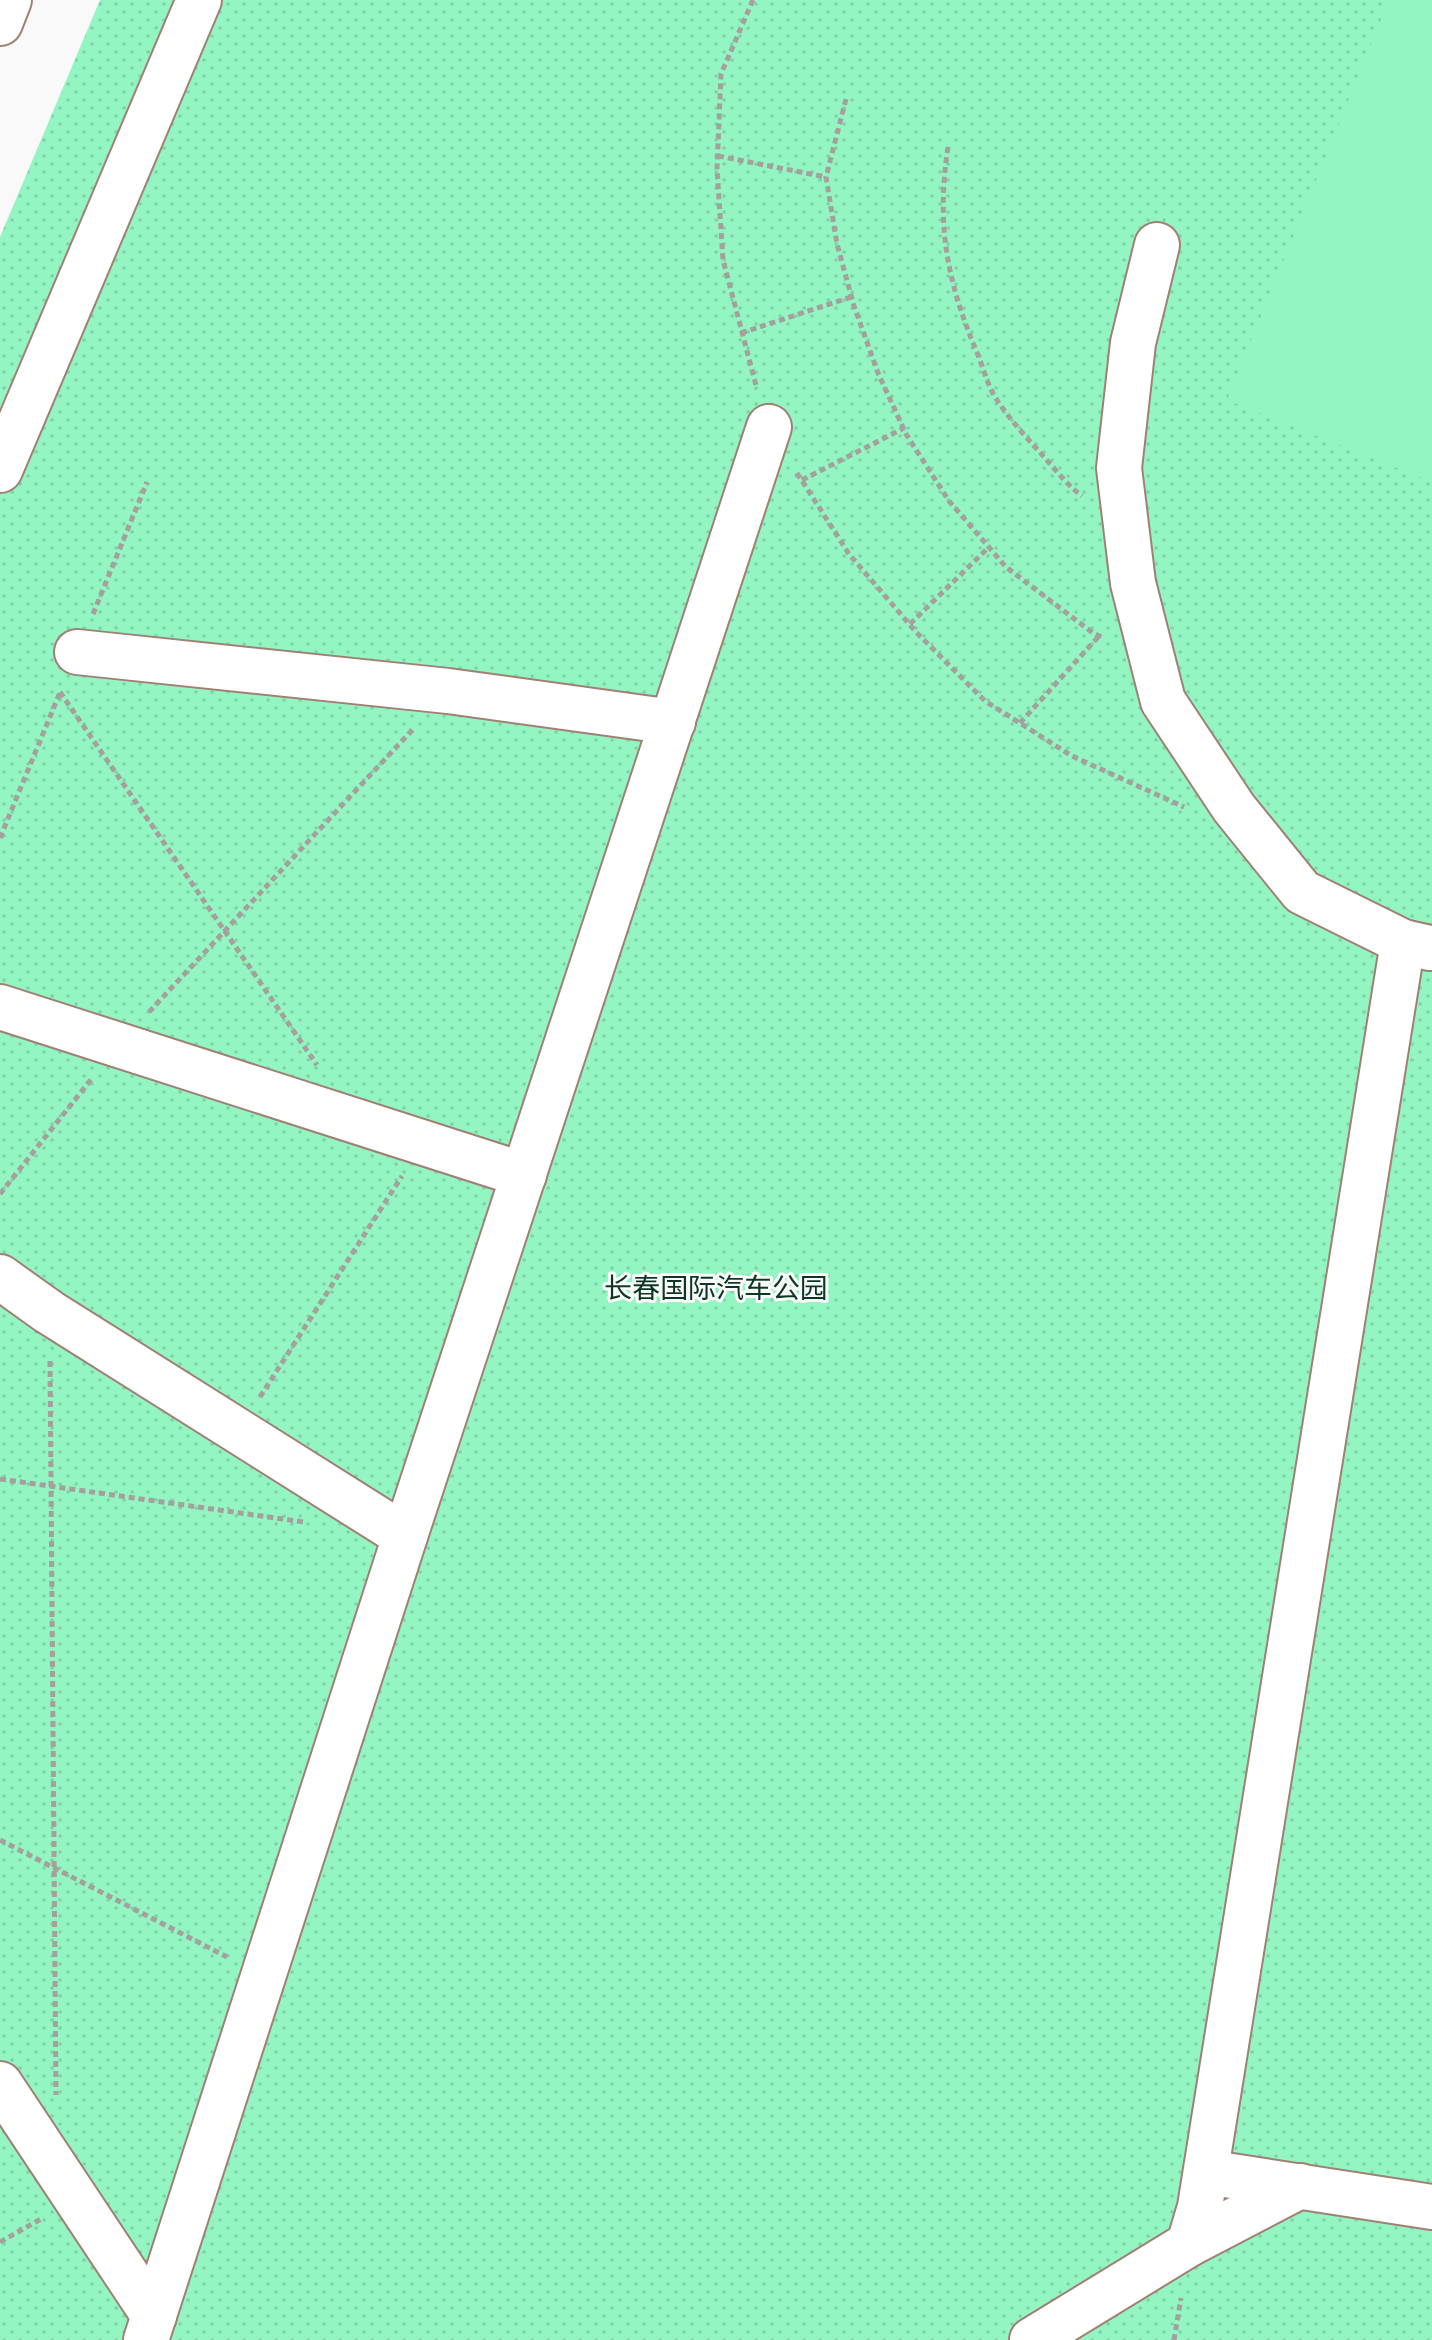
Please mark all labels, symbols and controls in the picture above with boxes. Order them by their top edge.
park label: 长春国际汽车公园 [604,1271,828,1305]

